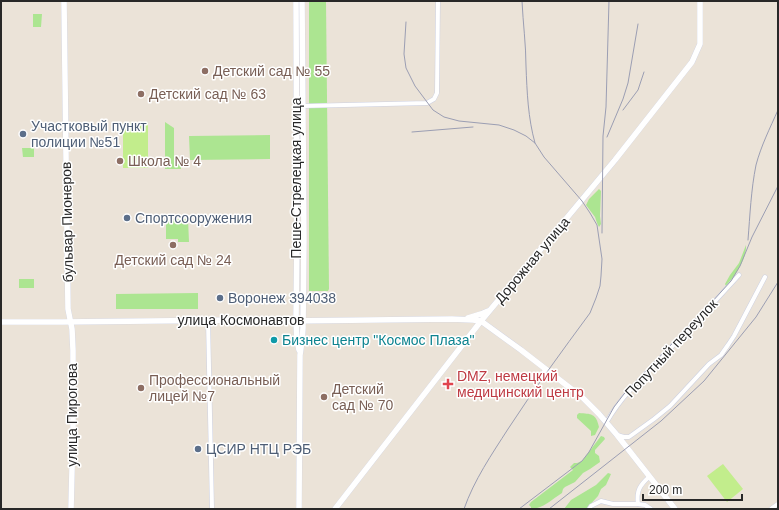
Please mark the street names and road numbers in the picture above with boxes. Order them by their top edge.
street label: Пеше-Стрелецкая улица [288,97,304,259]
street label: бульвар Пионеров [58,161,76,283]
street label: Дорожная улица [491,213,573,306]
street label: Попутный переулок [621,295,721,400]
street label: улица Космонавтов [178,312,304,328]
street label: улица Пирогова [64,363,80,467]

